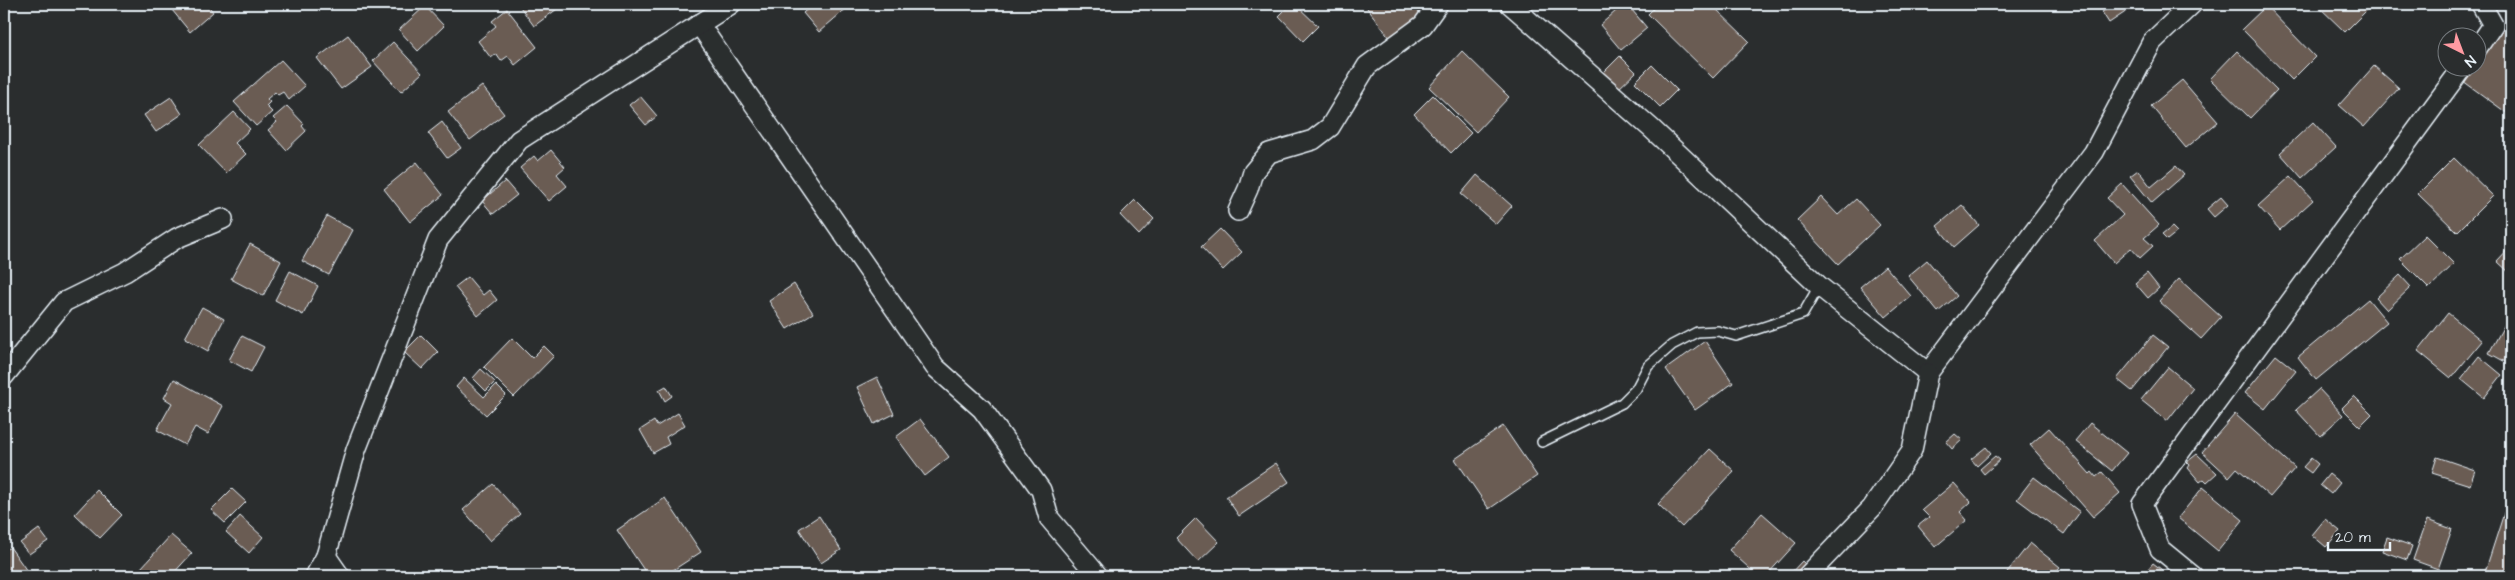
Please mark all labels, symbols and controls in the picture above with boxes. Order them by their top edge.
north arrow [2438,28,2488,78]
text: N [2460,51,2480,71]
scale bar [2328,520,2390,552]
text: 20 m [2335,527,2371,548]

